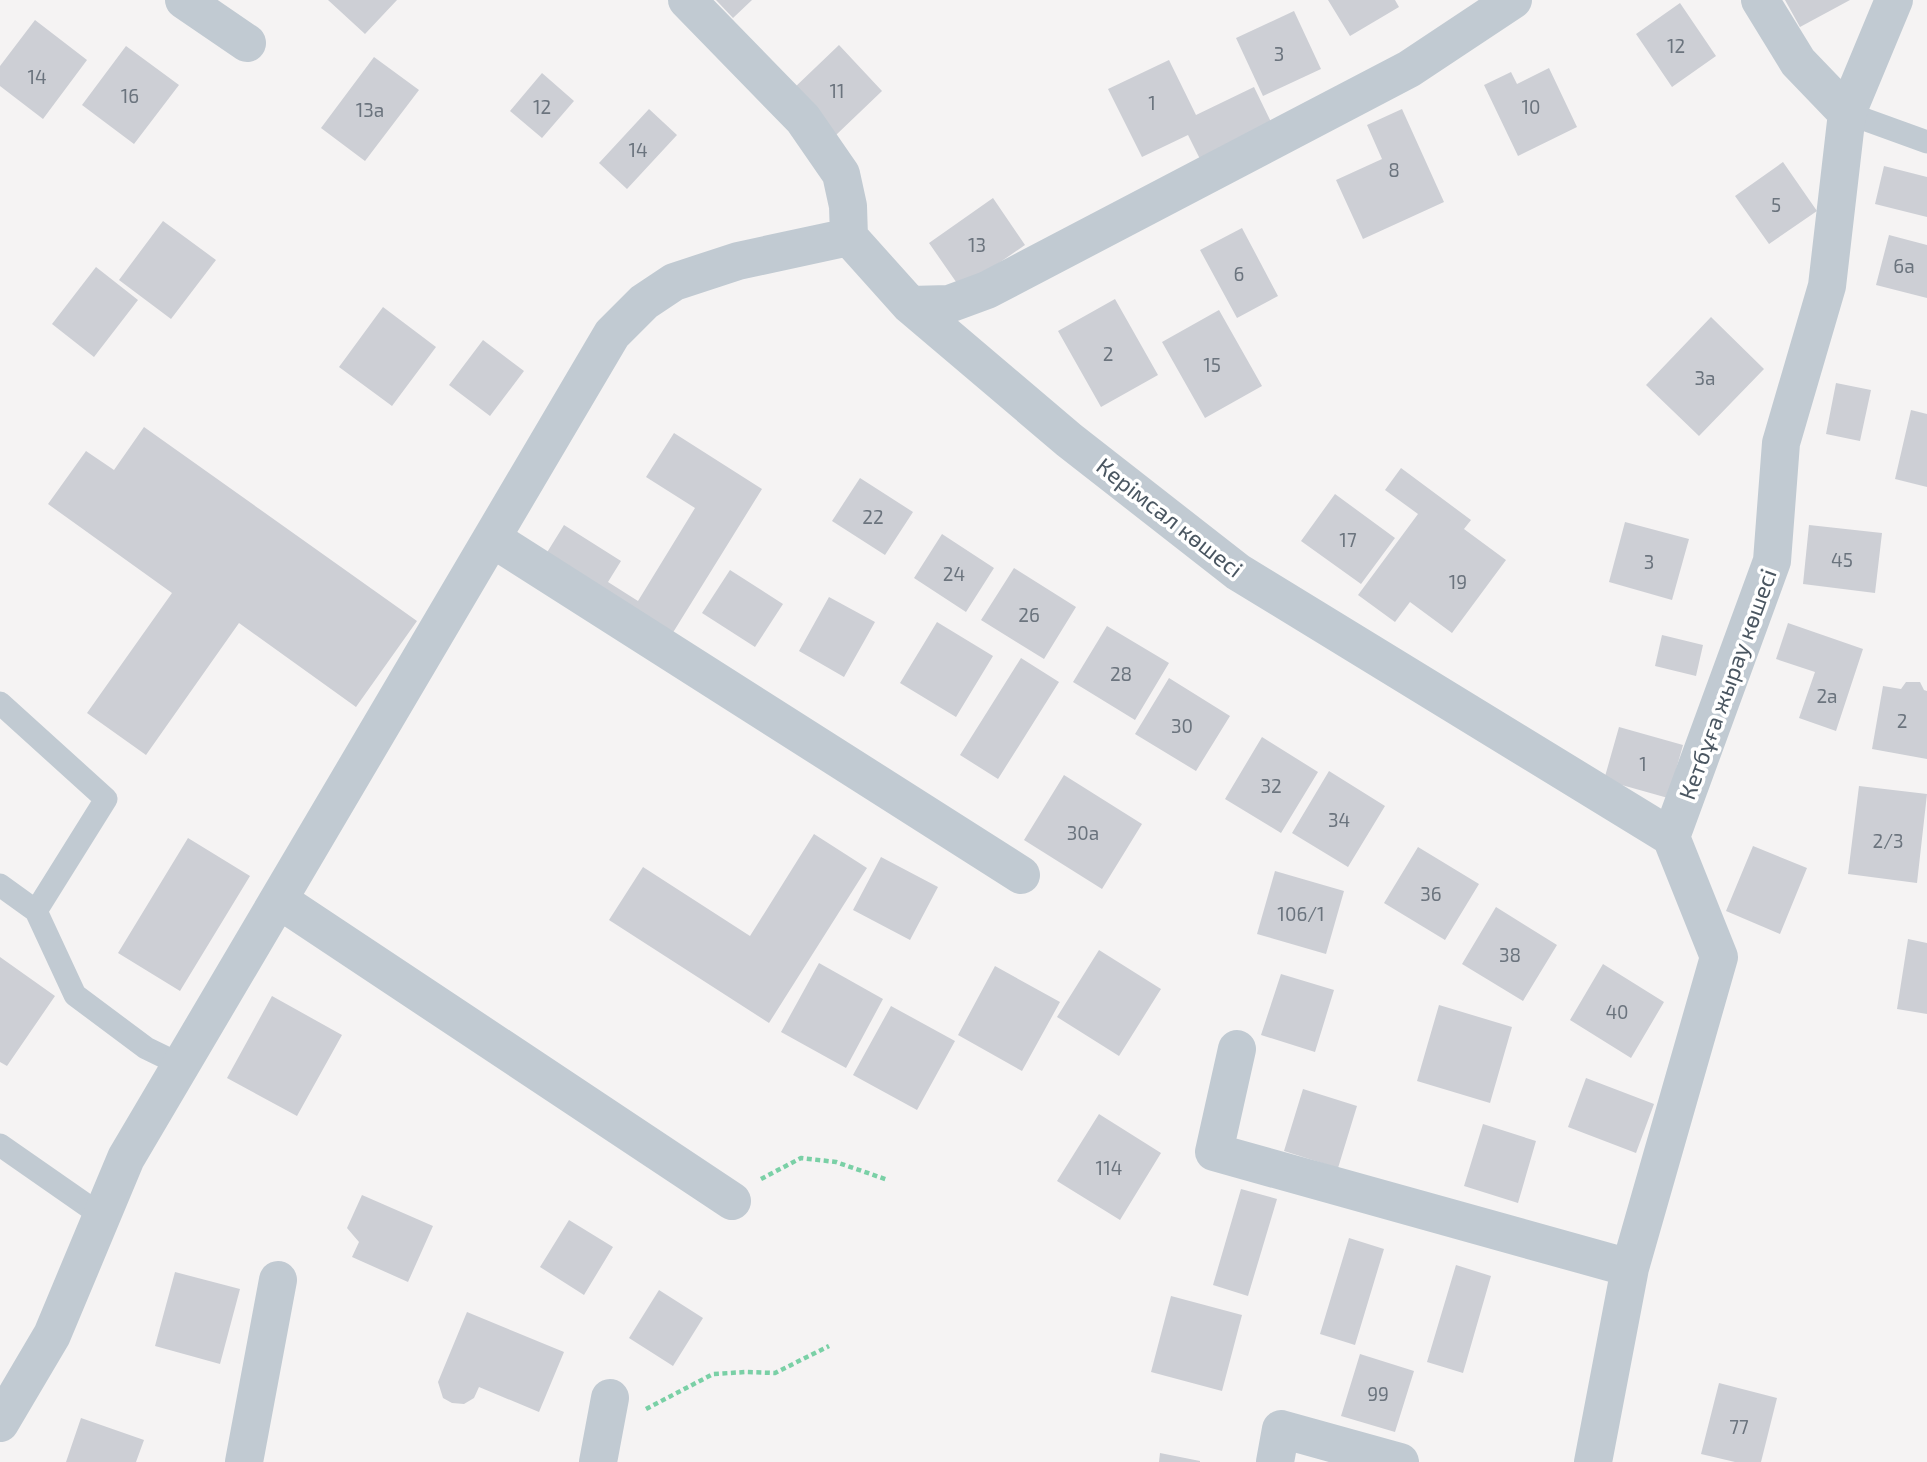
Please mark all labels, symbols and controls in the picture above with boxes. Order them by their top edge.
house number: 12 [1667,34,1685,57]
house number: 3 [1274,42,1284,65]
house number: 14 [27,65,47,88]
house number: 11 [829,79,845,102]
house number: 16 [121,84,139,107]
house number: 1 [1148,91,1156,114]
house number: 12 [533,95,551,118]
house number: 10 [1521,95,1541,118]
house number: 13а [356,98,384,121]
house number: 14 [628,138,648,161]
house number: 8 [1388,158,1400,181]
house number: 5 [1771,193,1781,216]
house number: 13 [968,233,986,256]
house number: 6а [1893,254,1915,277]
house number: 6 [1234,262,1244,285]
house number: 2 [1103,342,1113,365]
house number: 15 [1203,353,1221,376]
house number: 3а [1694,366,1716,389]
street label: Керімсал көшесі [1091,451,1249,583]
house number: 22 [862,505,884,528]
house number: 17 [1339,528,1357,551]
house number: 45 [1831,548,1853,571]
house number: 3 [1644,550,1654,573]
house number: 24 [943,562,965,585]
street label: Кетбұға жырау көшесі [1672,565,1783,804]
house number: 19 [1449,570,1467,593]
house number: 26 [1018,603,1040,626]
house number: 28 [1110,662,1132,685]
house number: 2а [1816,684,1838,707]
house number: 2 [1897,709,1907,732]
house number: 30 [1171,714,1193,737]
house number: 1 [1639,752,1647,775]
house number: 32 [1260,774,1282,797]
house number: 34 [1328,808,1350,831]
house number: 30а [1067,821,1099,844]
house number: 2/3 [1872,829,1904,852]
house number: 36 [1420,882,1442,905]
house number: 106/1 [1277,902,1325,925]
house number: 38 [1499,943,1521,966]
house number: 40 [1605,1000,1629,1023]
house number: 114 [1096,1156,1122,1179]
house number: 99 [1367,1382,1389,1405]
house number: 77 [1729,1415,1749,1438]

